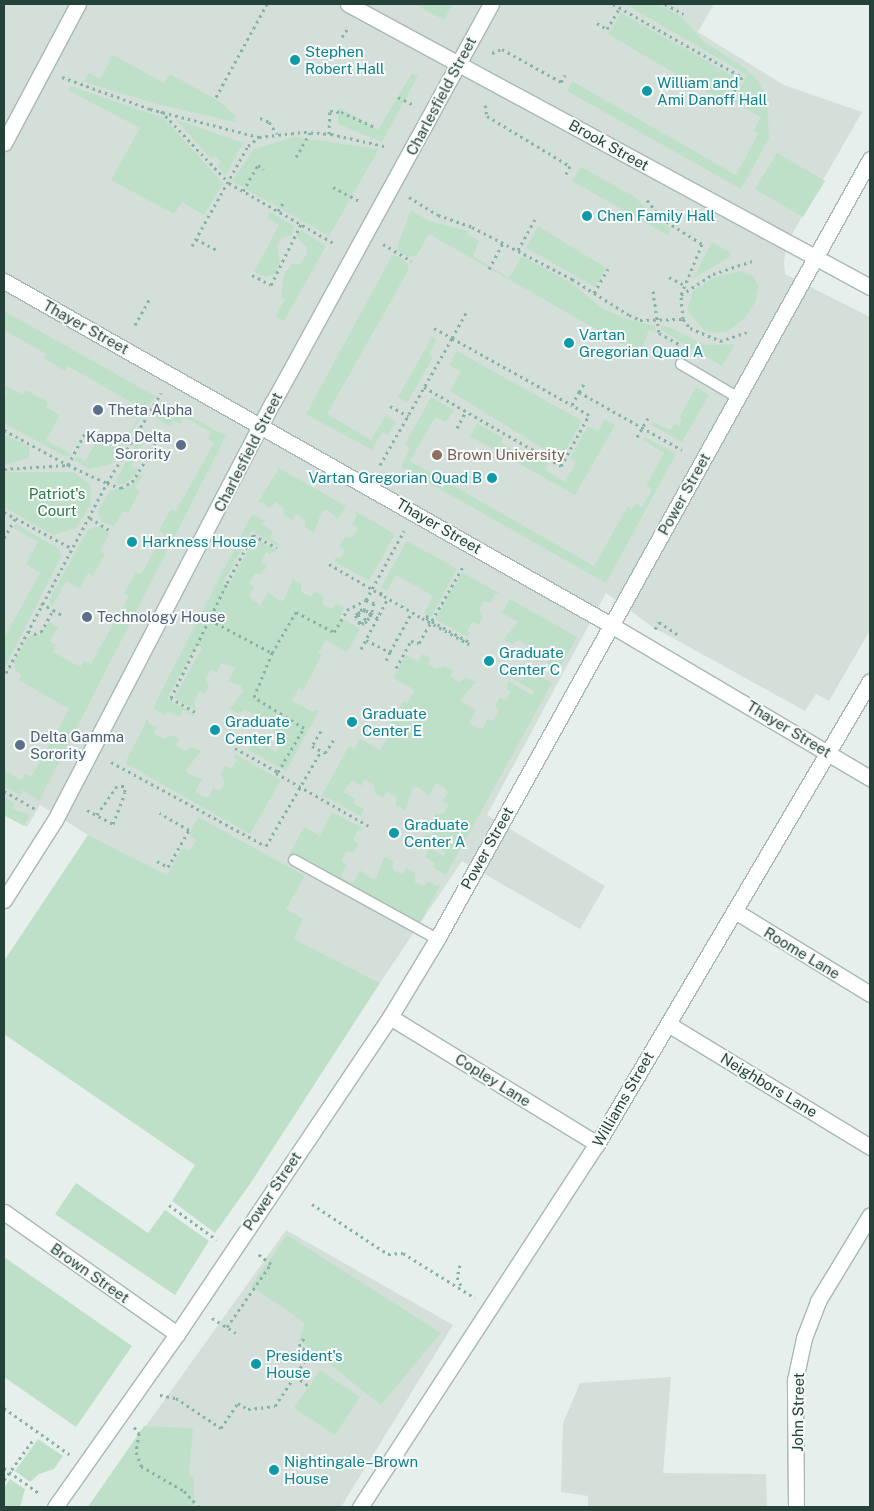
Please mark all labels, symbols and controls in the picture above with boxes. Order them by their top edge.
street label: Charlesfield Street [402,34,480,158]
place label: Stephen Robert Hall [305,42,385,77]
marker: Stephen Robert Hall [289,54,301,66]
place label: William and Ami Danoff Hall [657,73,767,108]
marker: William and Ami Danoff Hall [641,85,653,97]
street label: Brook Street [566,116,652,174]
place label: Chen Family Hall [597,207,715,225]
marker: Chen Family Hall [581,210,593,222]
street label: Thayer Street [40,296,132,358]
place label: Vartan Gregorian Quad A [579,325,703,360]
marker: Vartan Gregorian Quad A [563,337,575,349]
street label: Charlesfield Street [210,389,286,515]
place label: Theta Alpha [108,401,192,419]
marker: Theta Alpha [92,404,104,416]
place label: Kappa Delta Sorority [86,427,171,462]
marker: Kappa Delta Sorority [175,439,187,451]
place label: Brown University [447,446,565,464]
marker: Brown University [431,449,443,461]
street label: Power Street [654,450,714,538]
place label: Vartan Gregorian Quad B [308,469,482,487]
marker: Vartan Gregorian Quad B [486,472,498,484]
park label: Patriot's Court [29,484,85,519]
street label: Thayer Street [393,494,485,558]
place label: Harkness House [142,533,257,551]
marker: Harkness House [126,536,138,548]
place label: Technology House [97,608,225,626]
marker: Technology House [81,611,93,623]
place label: Graduate Center C [499,643,564,678]
marker: Graduate Center C [483,655,495,667]
street label: Thayer Street [744,697,834,761]
place label: Graduate Center E [362,704,427,739]
place label: Graduate Center B [225,712,290,747]
marker: Graduate Center E [346,716,358,728]
marker: Graduate Center B [209,724,221,736]
place label: Delta Gamma Sorority [30,727,124,762]
marker: Delta Gamma Sorority [14,739,26,751]
street label: Power Street [457,804,517,892]
place label: Graduate Center A [404,815,469,850]
marker: Graduate Center A [388,827,400,839]
street label: Roome Lane [761,923,843,983]
street label: Williams Street [588,1048,658,1150]
street label: Neighbors Lane [717,1049,821,1121]
street label: Copley Lane [452,1050,534,1110]
street label: Power Street [239,1148,305,1234]
street label: Brown Street [47,1239,133,1307]
place label: President's House [266,1346,343,1381]
marker: President's House [250,1358,262,1370]
street label: John Street [788,1372,808,1452]
place label: Nightingale–Brown House [284,1452,418,1487]
marker: Nightingale–Brown House [268,1464,280,1476]

